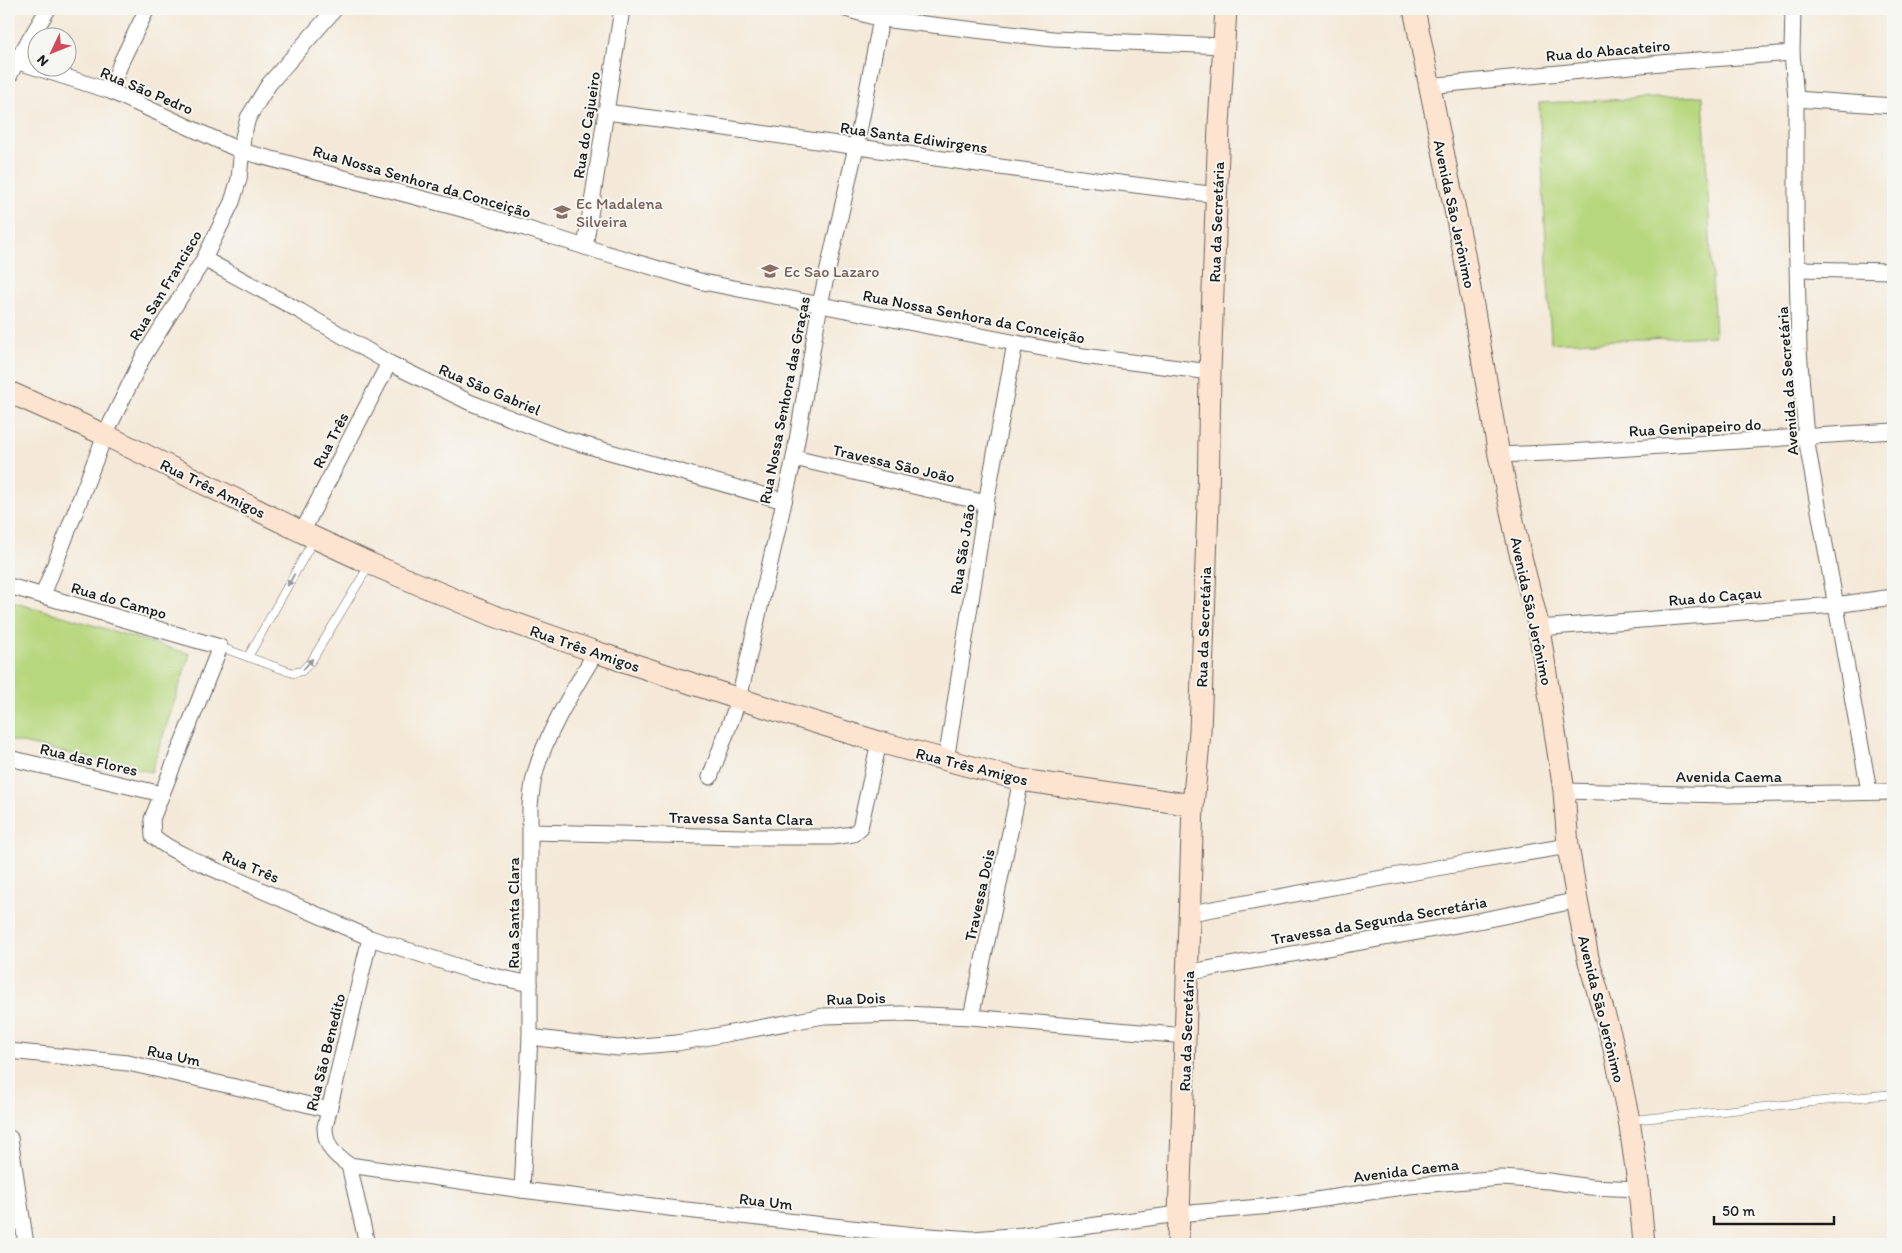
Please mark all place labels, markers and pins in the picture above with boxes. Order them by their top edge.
place label: Ec Madalena Silveira [576,194,664,231]
school or university icon: Ec Madalena Silveira [552,202,572,222]
school or university icon: Ec Sao Lazaro [760,261,780,281]
place label: Ec Sao Lazaro [784,262,879,281]

